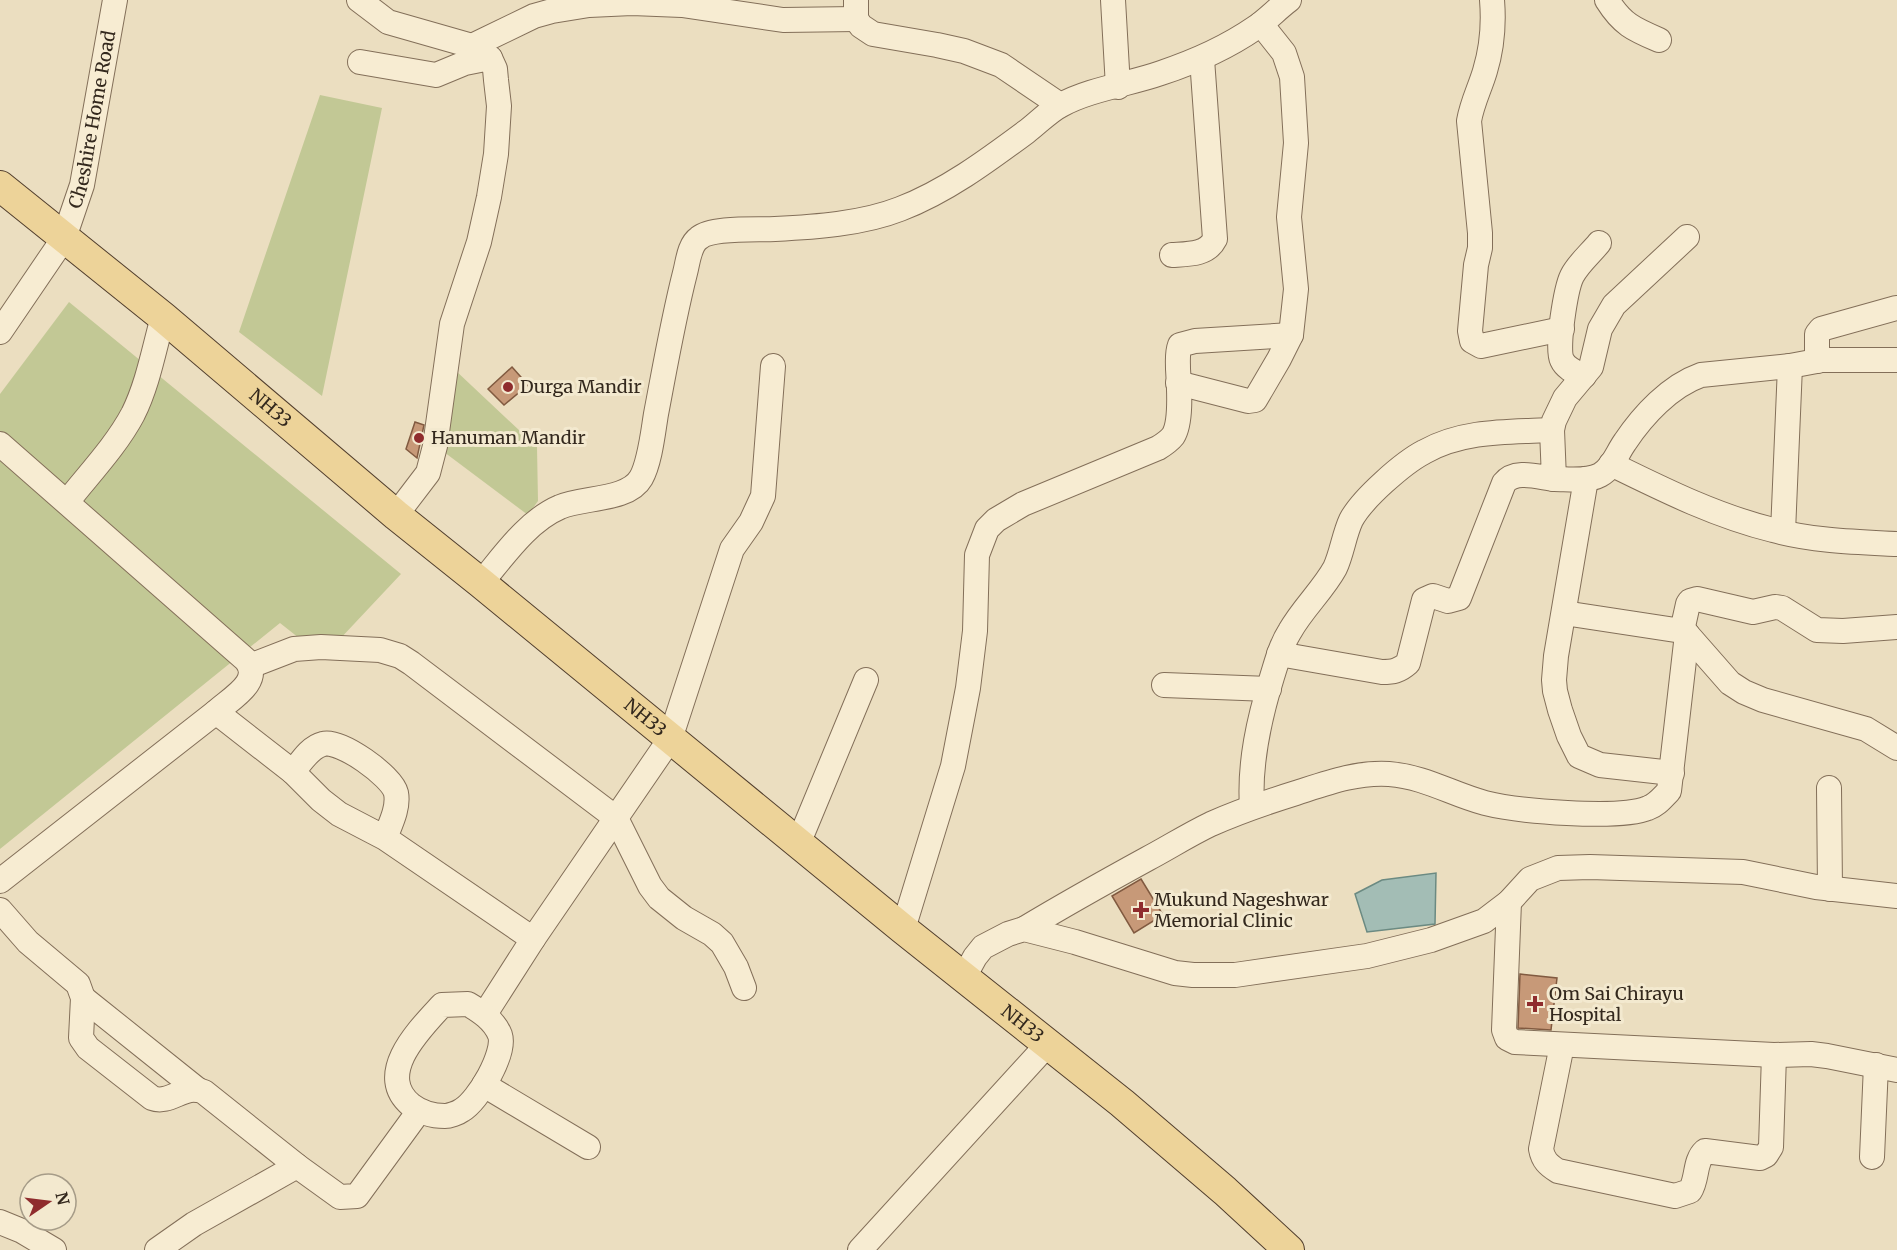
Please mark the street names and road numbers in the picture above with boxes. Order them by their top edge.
street label: Cheshire Home Road [63,28,120,211]
street label: NH33 [245,383,297,432]
street label: NH33 [620,693,671,741]
street label: NH33 [997,999,1049,1048]

